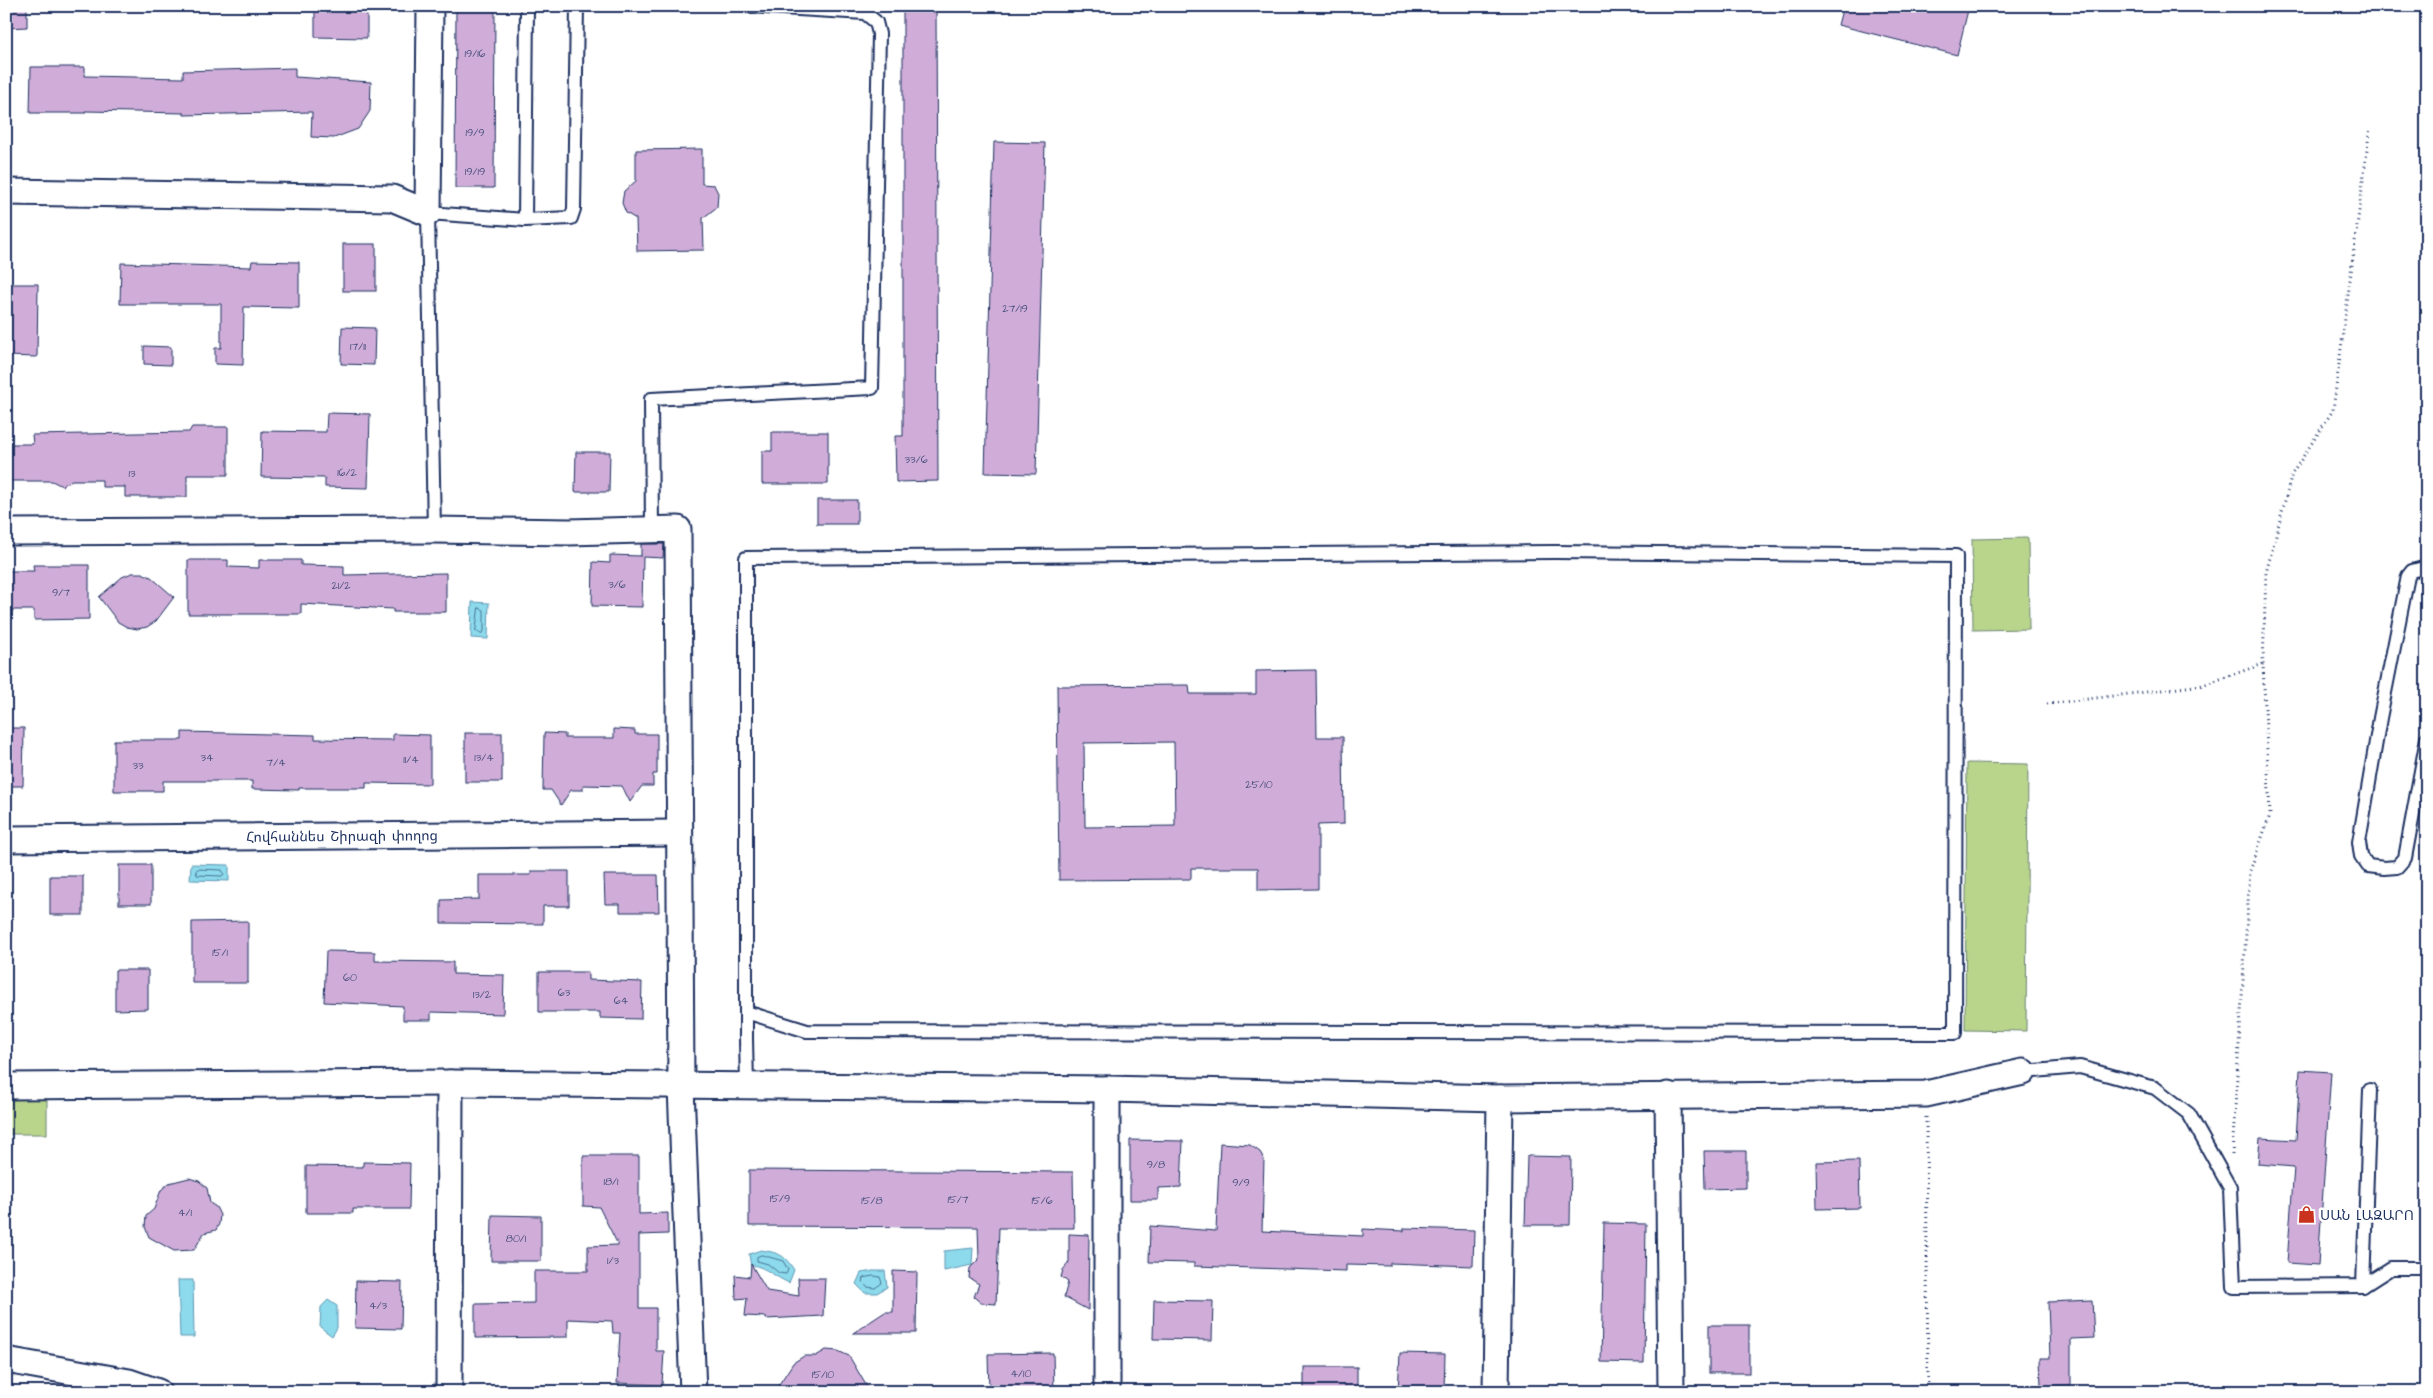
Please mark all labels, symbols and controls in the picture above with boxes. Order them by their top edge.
house number: 19/16 [465,46,486,61]
house number: 19/9 [466,125,484,140]
house number: 19/19 [465,164,485,179]
house number: 27/19 [1002,301,1028,316]
house number: 17/11 [350,339,367,354]
house number: 33/6 [904,452,928,467]
house number: 16/2 [337,465,358,480]
house number: 13 [128,466,136,481]
house number: 3/6 [608,577,626,592]
house number: 21/2 [331,578,351,593]
house number: 9/7 [52,585,70,600]
house number: 34 [200,750,214,765]
house number: 13/4 [474,750,494,765]
house number: 11/4 [403,752,419,767]
house number: 7/4 [266,755,286,770]
house number: 33 [132,758,144,773]
house number: 25/10 [1245,777,1273,792]
street label: Հովհաննես Շիրազի փողոց [246,826,438,848]
house number: 15/1 [212,945,228,960]
house number: 60 [343,970,357,985]
house number: 63 [558,985,571,1000]
house number: 13/2 [473,987,492,1002]
house number: 64 [614,993,629,1008]
house number: 9/8 [1147,1157,1165,1172]
house number: 18/1 [604,1174,619,1189]
house number: 9/9 [1232,1175,1250,1190]
house number: 15/9 [770,1191,790,1206]
house number: 15/7 [948,1192,969,1207]
house number: 15/8 [861,1193,883,1208]
house number: 15/6 [1031,1193,1053,1208]
house number: 4/1 [178,1205,193,1220]
shop icon: ՍԱՆ ԼԱԶԱՐՈ [2296,1205,2316,1225]
place label: ՍԱՆ ԼԱԶԱՐՈ [2320,1206,2414,1226]
house number: 80/1 [506,1231,527,1246]
house number: 1/3 [607,1253,619,1268]
house number: 4/3 [369,1298,387,1313]
house number: 4/10 [1011,1366,1031,1381]
house number: 15/10 [812,1367,834,1382]

